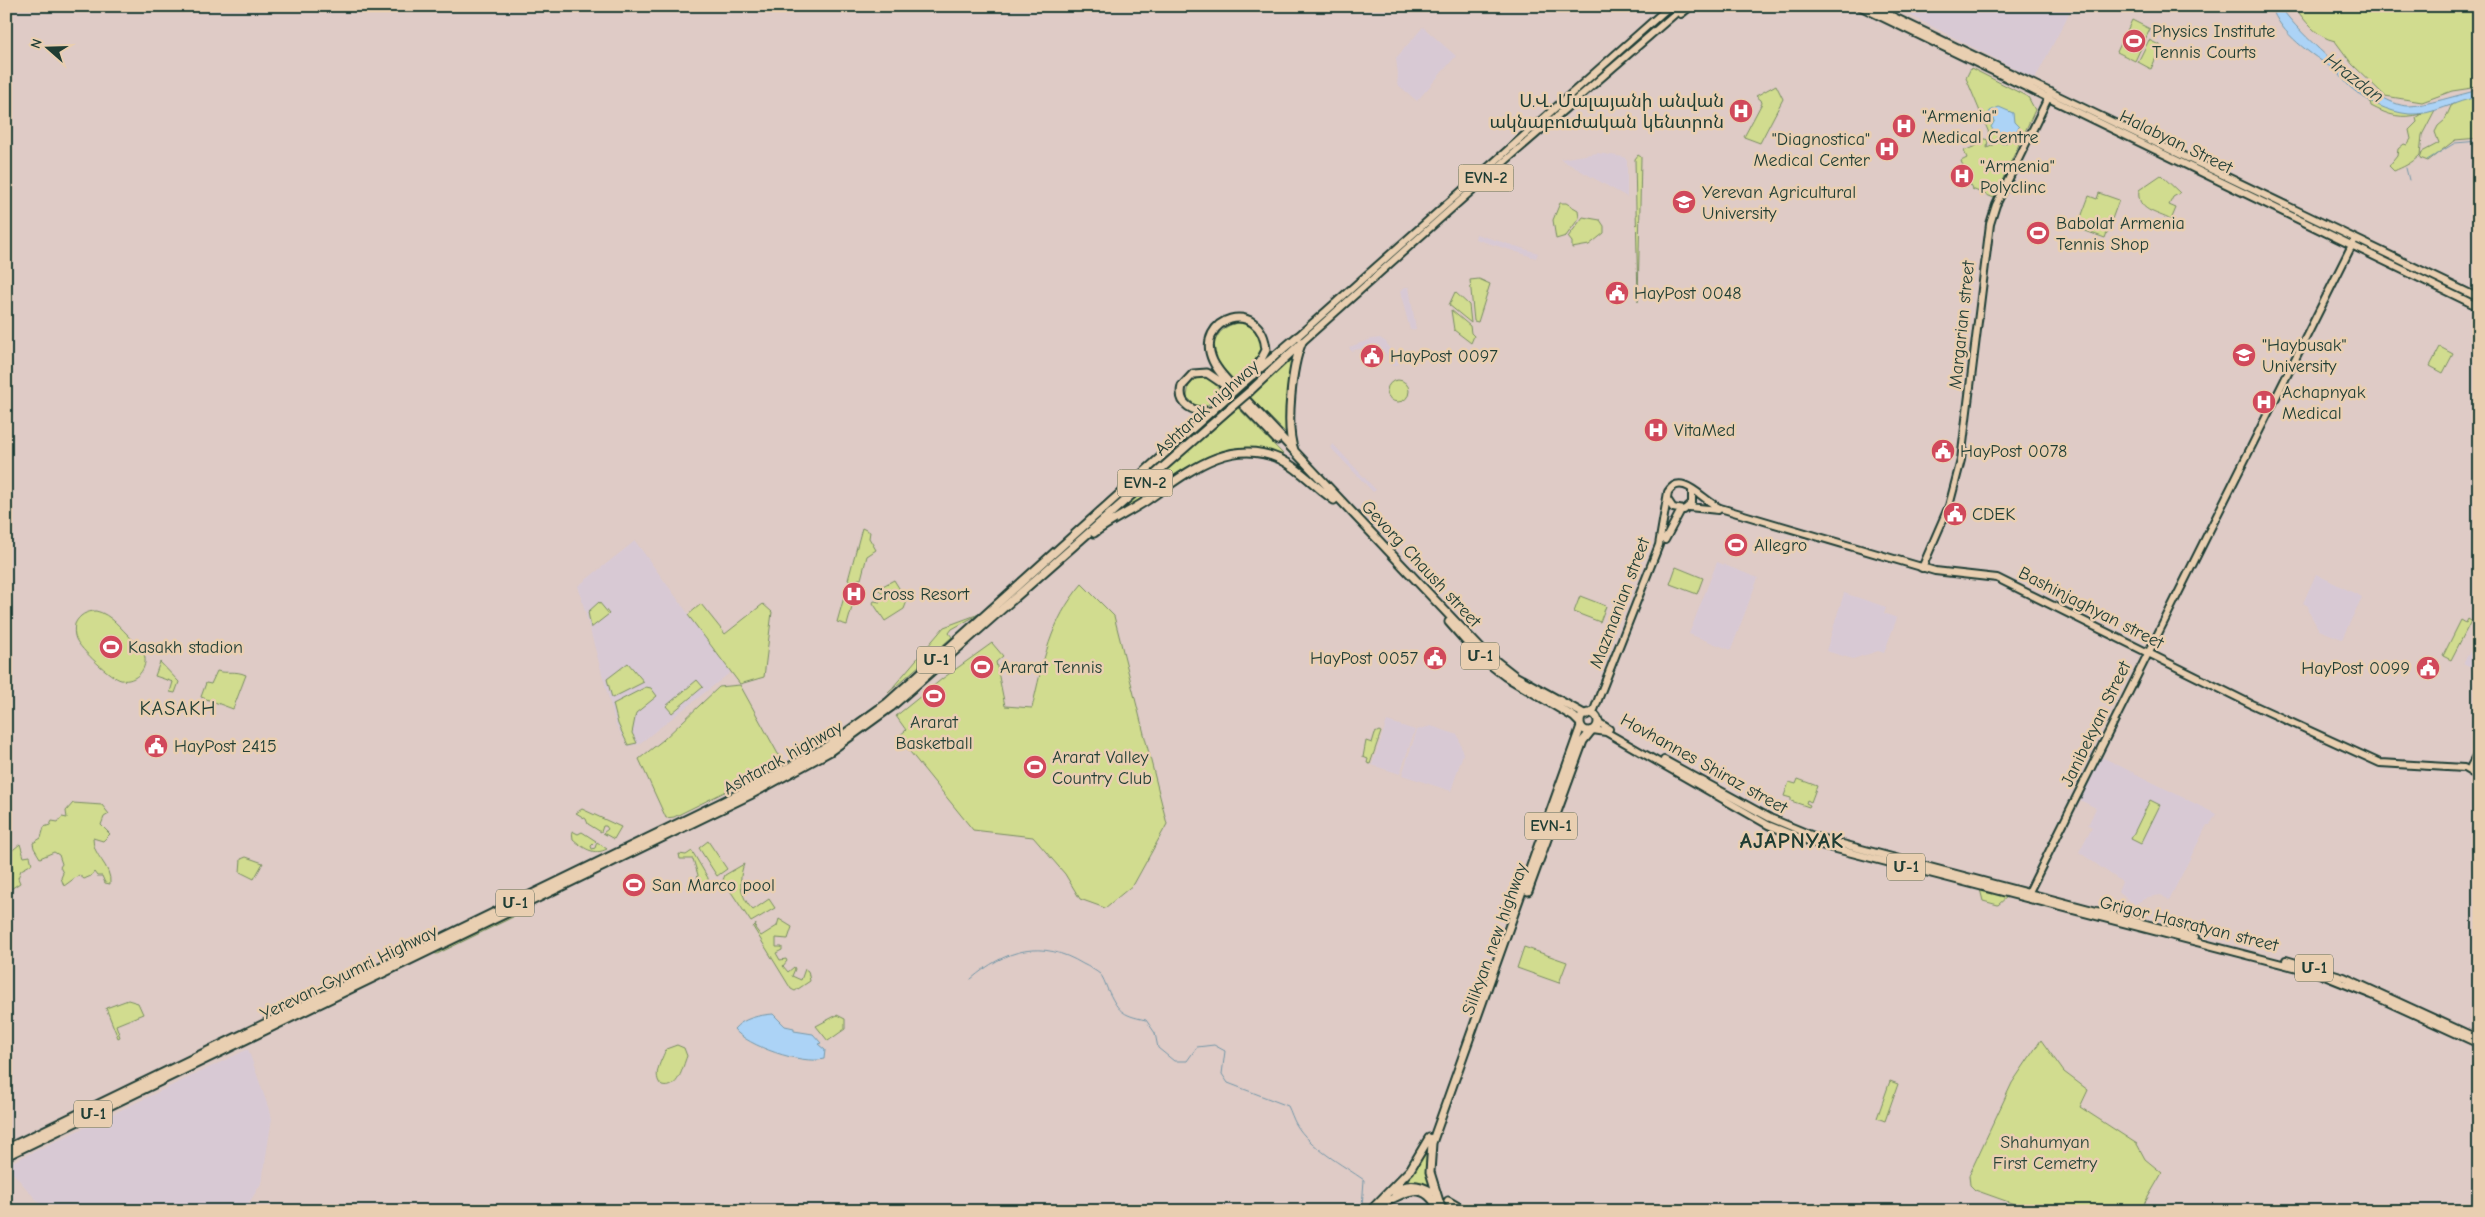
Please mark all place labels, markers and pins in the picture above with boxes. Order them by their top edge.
place label: Physics Institute Tennis Courts [2152,21,2275,63]
sports icon: Physics Institute Tennis Courts [2121,28,2147,54]
place label: Ս.Վ. Մալայանի անվան ակնաբուժական կենտրոն [1489,91,1724,133]
hospital icon: Ս.Վ. Մալայանի անվան ակնաբուժական կենտրոն [1728,98,1754,124]
place label: "Armenia" Medical Centre [1922,106,2039,148]
hospital icon: "Armenia" Medical Centre [1891,113,1917,139]
place label: "Diagnostica" Medical Center [1754,129,1871,171]
hospital icon: "Diagnostica" Medical Center [1874,136,1900,162]
place label: "Armenia" Polyclinc [1980,156,2055,198]
hospital icon: "Armenia" Polyclinc [1949,163,1975,189]
place label: Yerevan Agricultural University [1702,182,1856,224]
school or university icon: Yerevan Agricultural University [1671,189,1697,215]
place label: Babolat Armenia Tennis Shop [2056,213,2185,255]
sports icon: Babolat Armenia Tennis Shop [2025,220,2051,246]
public building icon: HayPost 0048 [1604,280,1630,306]
place label: HayPost 0048 [1634,283,1742,304]
place label: "Haybusak" University [2262,335,2347,377]
school or university icon: "Haybusak" University [2231,342,2257,368]
public building icon: HayPost 0097 [1359,343,1385,369]
place label: HayPost 0097 [1390,346,1498,367]
place label: Achapnyak Medical [2282,382,2366,424]
hospital icon: Achapnyak Medical [2251,389,2277,415]
hospital icon: VitaMed [1643,417,1669,443]
place label: VitaMed [1674,420,1735,441]
public building icon: HayPost 0078 [1930,438,1956,464]
place label: HayPost 0078 [1960,441,2067,462]
public building icon: CDEK [1942,501,1968,527]
place label: CDEK [1972,504,2015,525]
sports icon: Allegro [1723,532,1749,558]
place label: Allegro [1754,535,1807,556]
hospital icon: Cross Resort [841,581,867,607]
place label: Cross Resort [872,584,970,605]
sports icon: Kasakh stadion [98,634,124,660]
place label: Kasakh stadion [128,637,243,658]
public building icon: HayPost 0057 [1422,645,1448,671]
place label: HayPost 0057 [1310,648,1418,669]
sports icon: Ararat Tennis [969,654,995,680]
public building icon: HayPost 0099 [2415,655,2441,681]
place label: Ararat Tennis [1000,657,1102,678]
place label: HayPost 0099 [2301,658,2410,679]
sports icon: Ararat Basketball [921,683,947,709]
place label: Ararat Basketball [895,712,973,754]
public building icon: HayPost 2415 [143,733,169,759]
place label: HayPost 2415 [174,736,277,757]
place label: Ararat Valley Country Club [1052,747,1152,789]
sports icon: Ararat Valley Country Club [1022,754,1048,780]
sports icon: San Marco pool [621,872,647,898]
place label: San Marco pool [652,875,775,896]

